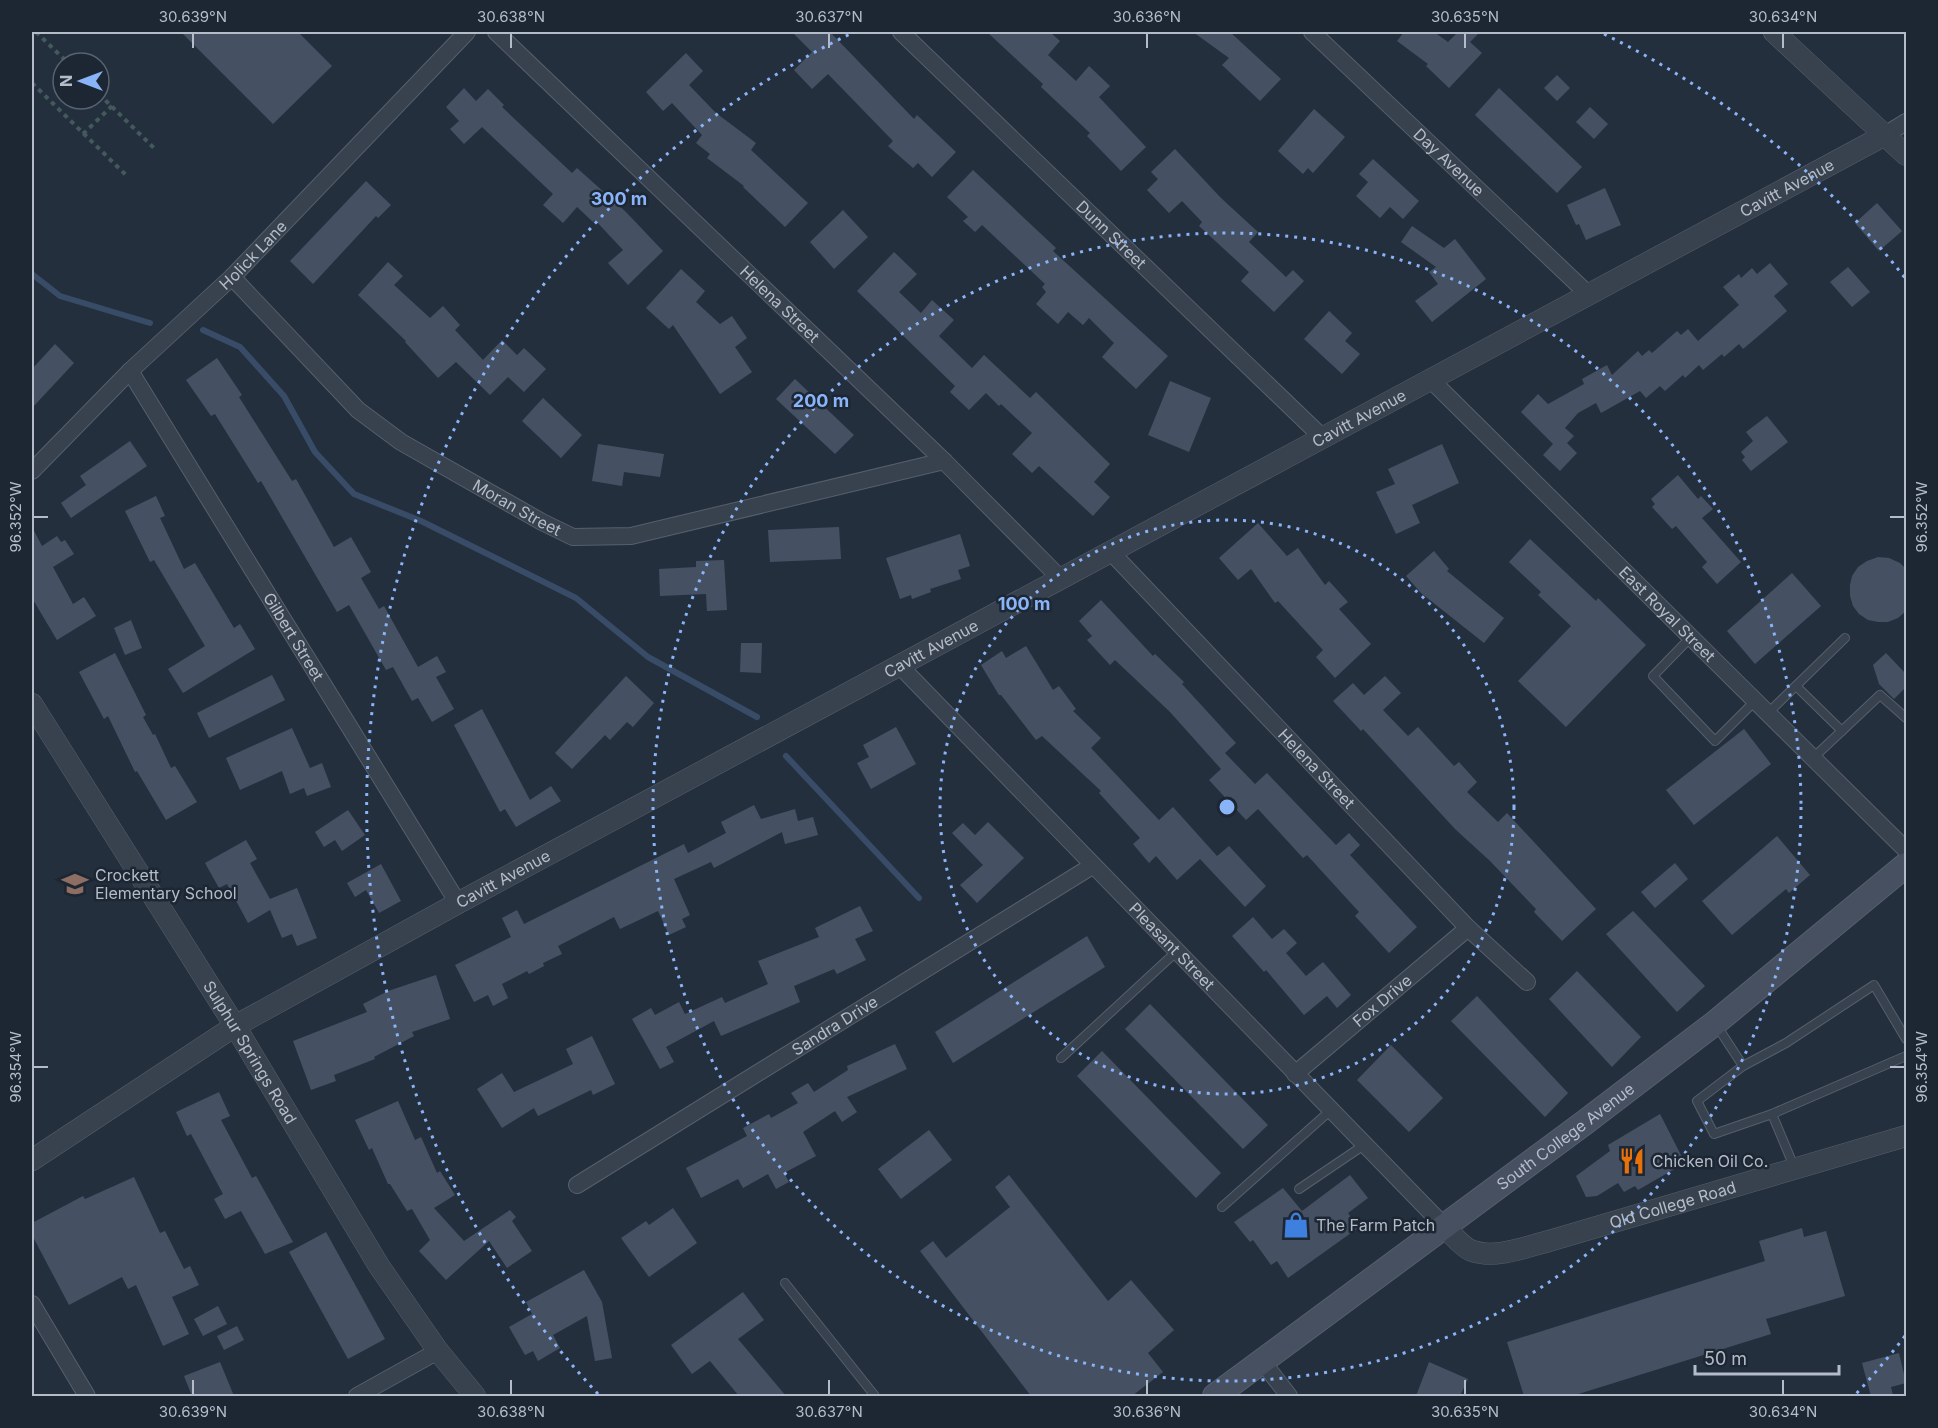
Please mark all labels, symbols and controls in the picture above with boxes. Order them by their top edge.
text: 30.639°N [159,7,227,26]
text: 30.638°N [477,7,545,26]
text: 30.637°N [795,7,863,26]
text: 30.636°N [1113,7,1181,26]
text: 30.635°N [1431,7,1499,26]
text: 30.634°N [1749,7,1817,26]
north arrow [51,51,111,111]
text: N [56,75,76,87]
street label: Day Avenue [1410,124,1489,200]
street label: Cavitt Avenue [1736,154,1837,221]
text: 300 m [591,188,647,209]
street label: Dunn Street [1072,196,1151,273]
street label: Holick Lane [215,216,291,294]
street label: Helena Street [736,261,824,346]
street label: Cavitt Avenue [1308,385,1409,452]
text: 200 m [793,390,849,411]
street label: Moran Street [469,475,565,540]
text: 96.352°W [6,481,25,553]
text: 96.352°W [1912,481,1931,553]
street label: East Royal Street [1615,562,1720,666]
street label: Gilbert Street [259,589,328,684]
text: 100 m [998,593,1050,614]
street label: Cavitt Avenue [880,615,982,682]
street label: Helena Street [1274,724,1359,813]
centre of rings [1217,797,1237,817]
street label: Cavitt Avenue [452,845,554,912]
place label: Crockett Elementary School [95,865,237,903]
school or university icon: Crockett Elementary School [60,869,90,899]
street label: Pleasant Street [1125,898,1219,994]
street label: Fox Drive [1349,970,1416,1031]
street label: Sulphur Springs Road [199,977,301,1127]
street label: Sandra Drive [788,991,881,1060]
text: 96.354°W [6,1031,25,1103]
text: 96.354°W [1912,1031,1931,1103]
street label: South College Avenue [1493,1078,1638,1194]
restaurant icon: Chicken Oil Co. [1617,1146,1647,1176]
place label: Chicken Oil Co. [1652,1151,1768,1171]
street label: Old College Road [1607,1177,1738,1233]
shop icon: The Farm Patch [1281,1210,1311,1240]
place label: The Farm Patch [1316,1215,1435,1235]
scale bar [1695,1338,1839,1376]
text: 50 m [1704,1348,1747,1369]
text: 30.639°N [159,1402,227,1421]
text: 30.638°N [477,1402,545,1421]
text: 30.637°N [795,1402,863,1421]
text: 30.636°N [1113,1402,1181,1421]
text: 30.635°N [1431,1402,1499,1421]
text: 30.634°N [1749,1402,1817,1421]

